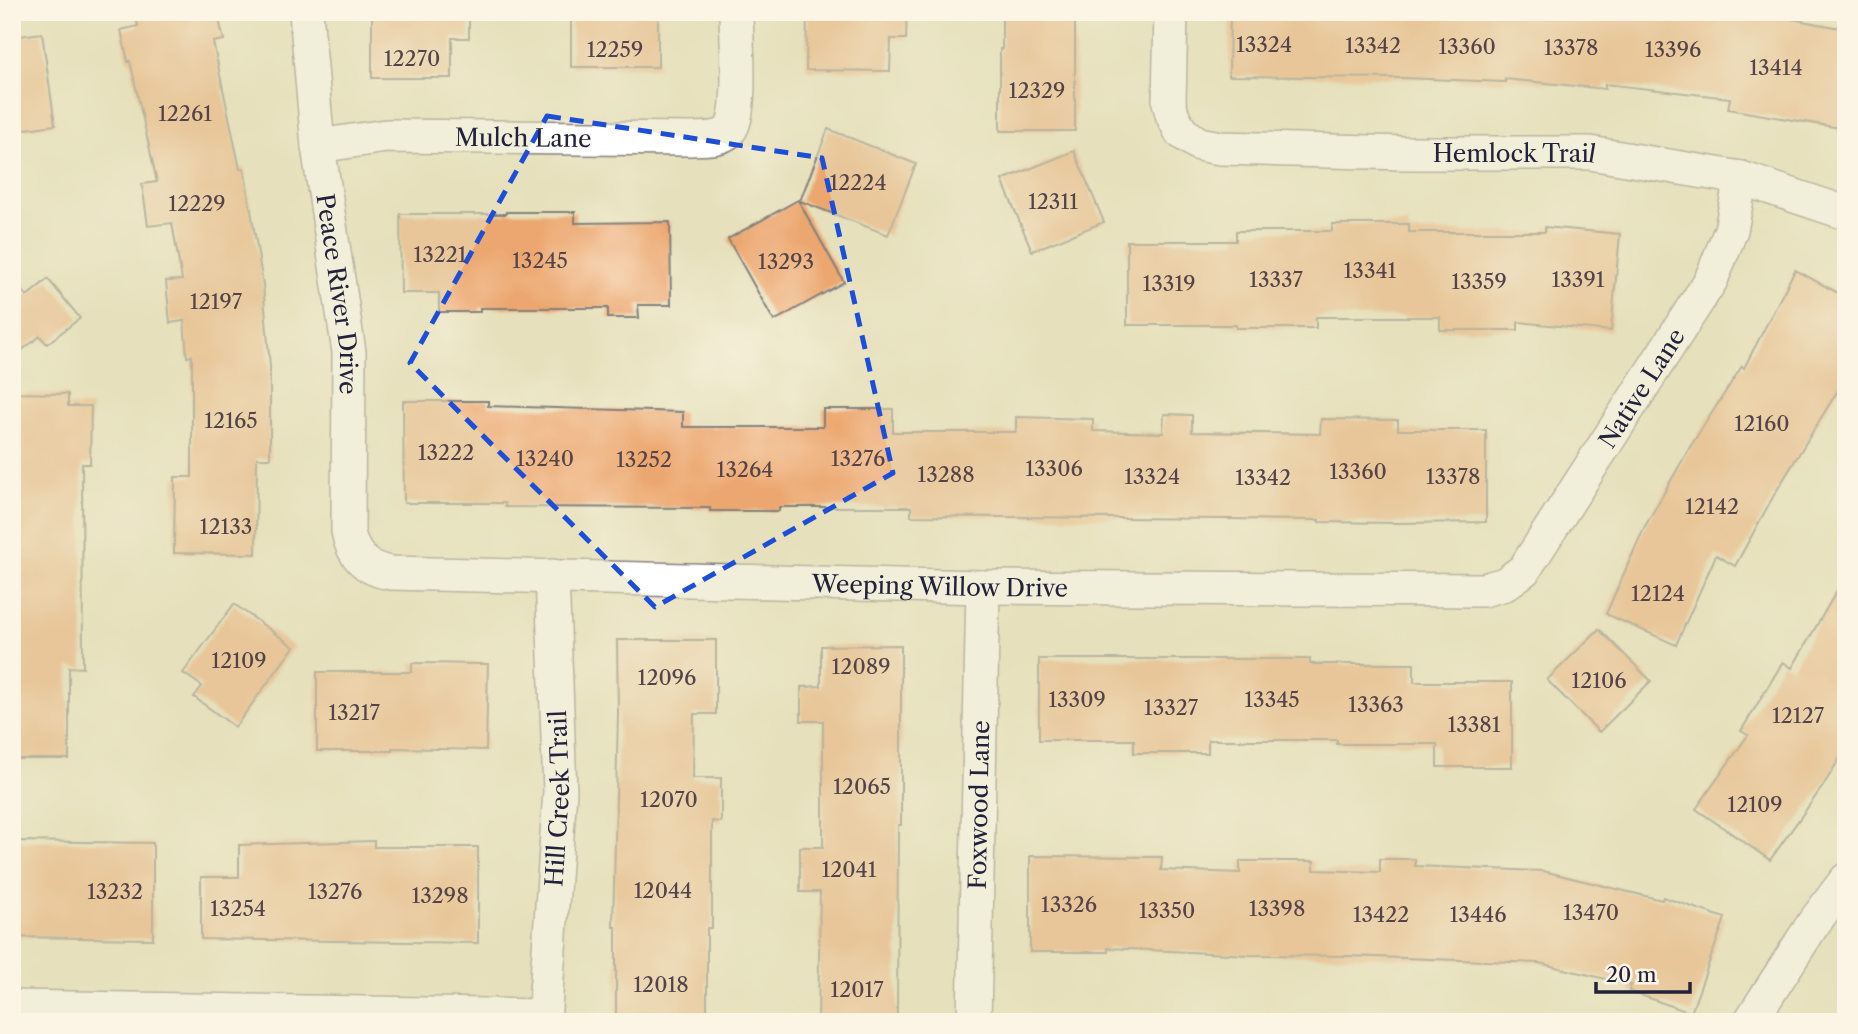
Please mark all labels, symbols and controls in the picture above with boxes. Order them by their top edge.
house number: 13324 [1236,32,1292,57]
house number: 13342 [1345,33,1401,58]
house number: 13360 [1438,34,1496,59]
house number: 13378 [1544,35,1598,60]
house number: 12259 [587,37,643,62]
house number: 13396 [1645,37,1701,62]
house number: 12270 [384,46,440,71]
house number: 13414 [1749,55,1803,80]
house number: 12329 [1009,78,1065,103]
house number: 12261 [158,101,212,126]
street label: Mulch Lane [455,122,592,153]
street label: Hemlock Trail [1433,139,1598,168]
house number: 12224 [829,170,887,195]
house number: 12311 [1028,189,1078,214]
house number: 12229 [168,191,226,216]
street label: Peace River Drive [311,191,364,395]
house number: 13221 [413,242,467,267]
house number: 13245 [512,248,568,273]
house number: 13293 [758,249,814,274]
house number: 13341 [1344,258,1397,283]
house number: 13337 [1249,267,1304,292]
house number: 13391 [1551,267,1605,292]
house number: 13359 [1451,269,1507,294]
house number: 13319 [1142,271,1196,296]
house number: 12197 [190,289,243,314]
street label: Native Lane [1592,323,1691,453]
house number: 12165 [204,408,258,433]
house number: 12160 [1734,411,1790,436]
house number: 13222 [418,440,474,465]
house number: 13240 [516,446,574,471]
house number: 13276 [831,446,885,471]
house number: 13252 [616,447,672,472]
house number: 13306 [1025,456,1083,481]
house number: 13264 [717,457,773,482]
house number: 13360 [1329,459,1387,484]
house number: 13288 [917,462,975,487]
house number: 13324 [1124,464,1180,489]
house number: 13378 [1426,464,1480,489]
house number: 13342 [1235,465,1291,490]
house number: 12142 [1685,494,1739,519]
house number: 12133 [200,514,252,539]
street label: Weeping Willow Drive [810,568,1068,602]
house number: 12124 [1631,581,1685,606]
house number: 12109 [211,648,267,673]
house number: 12089 [832,654,890,679]
house number: 12096 [638,665,696,690]
house number: 12106 [1571,668,1627,693]
house number: 13309 [1048,687,1106,712]
house number: 13345 [1244,687,1300,712]
house number: 13363 [1348,692,1404,717]
house number: 13327 [1144,695,1199,720]
house number: 13217 [328,700,380,725]
house number: 12127 [1772,703,1825,728]
street label: Hill Creek Trail [539,710,575,888]
house number: 13381 [1447,712,1501,737]
street label: Foxwood Lane [962,720,995,890]
house number: 12065 [833,774,891,799]
house number: 12070 [640,787,698,812]
house number: 12109 [1727,792,1783,817]
house number: 12041 [821,857,877,882]
house number: 12044 [634,878,692,903]
house number: 13232 [87,879,143,904]
house number: 13276 [308,879,362,904]
house number: 13298 [411,883,469,908]
house number: 13326 [1041,892,1097,917]
house number: 13254 [210,896,266,921]
house number: 13398 [1249,896,1305,921]
house number: 13350 [1139,898,1195,923]
house number: 13470 [1563,900,1619,925]
house number: 13422 [1353,902,1409,927]
house number: 13446 [1450,902,1506,927]
scale bar [1596,950,1690,994]
text: 20 m [1606,962,1657,987]
house number: 12018 [633,972,689,997]
house number: 12017 [830,977,884,1002]

